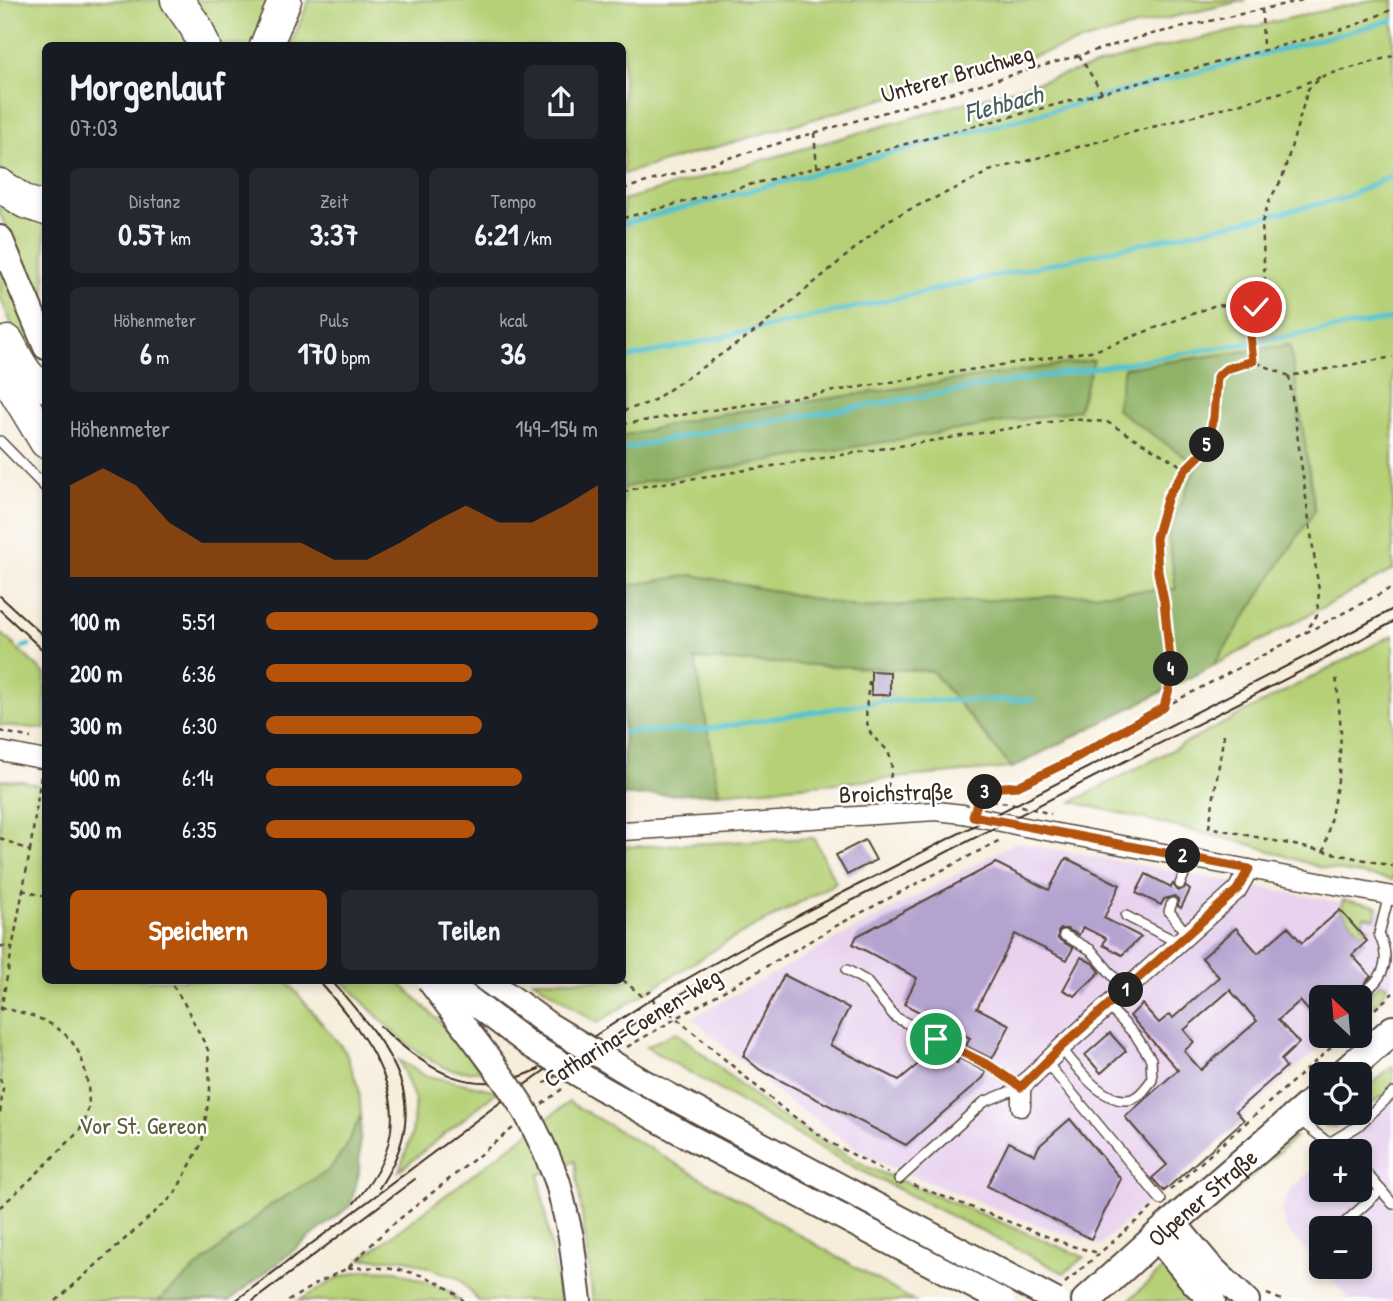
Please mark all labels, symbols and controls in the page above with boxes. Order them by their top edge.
street label: Unterer Bruchweg [877,36,1037,110]
text: Morgenlauf [70,60,226,112]
button: share [524,65,598,139]
water label: Flehbach [960,75,1048,130]
text: 07:03 [70,112,118,143]
text: Distanz [129,188,180,214]
text: Zeit [320,188,348,214]
text: Tempo [491,188,536,214]
text: 0.57 [118,214,166,254]
text: 3:37 [310,214,358,254]
text: 6:21 [475,214,519,254]
text: km [166,225,191,251]
text: /km [519,225,552,251]
pin [1226,277,1286,337]
icon: check [1237,288,1275,326]
text: Höhenmeter [113,307,196,333]
text: Puls [319,307,349,333]
text: kcal [499,307,527,333]
text: 6 [140,333,152,373]
text: 170 [298,333,337,373]
text: 36 [501,333,526,373]
text: m [152,344,169,370]
text: bpm [337,344,370,370]
text: Höhenmeter [70,413,170,444]
text: 149–154 m [515,413,598,444]
pin: 5 [1190,428,1224,462]
text: 5 [1202,431,1211,457]
text: 100 m [70,606,120,637]
text: 5:51 [182,606,215,637]
pin: 4 [1154,652,1188,686]
text: 4 [1167,655,1174,681]
text: 200 m [70,658,122,689]
text: 6:36 [182,658,216,689]
text: 300 m [70,710,122,741]
text: 6:30 [182,710,217,741]
text: 400 m [70,762,120,793]
text: 6:14 [182,762,214,793]
street label: Broichstraße [838,774,954,810]
pin: 3 [968,774,1002,810]
text: 3 [980,778,989,804]
text: 500 m [70,814,121,845]
text: 6:35 [182,814,217,845]
pin: 2 [1166,838,1200,874]
text: 2 [1178,842,1187,868]
button: Speichern [70,890,327,970]
button: Teilen [341,890,598,970]
street label: Catharina-Coenen-Weg [537,960,727,1094]
pin: 1 [1108,972,1144,1007]
text: 1 [1122,976,1129,1002]
north arrow [1309,985,1372,1048]
map controls [1309,985,1372,1279]
pin [906,1009,966,1069]
icon: arrive [917,1020,955,1058]
button: locate [1309,1062,1372,1125]
park label: Vor St. Gereon [79,1109,207,1141]
button: + [1309,1139,1372,1202]
street label: Olpener Straße [1141,1141,1264,1253]
button: − [1309,1216,1372,1279]

